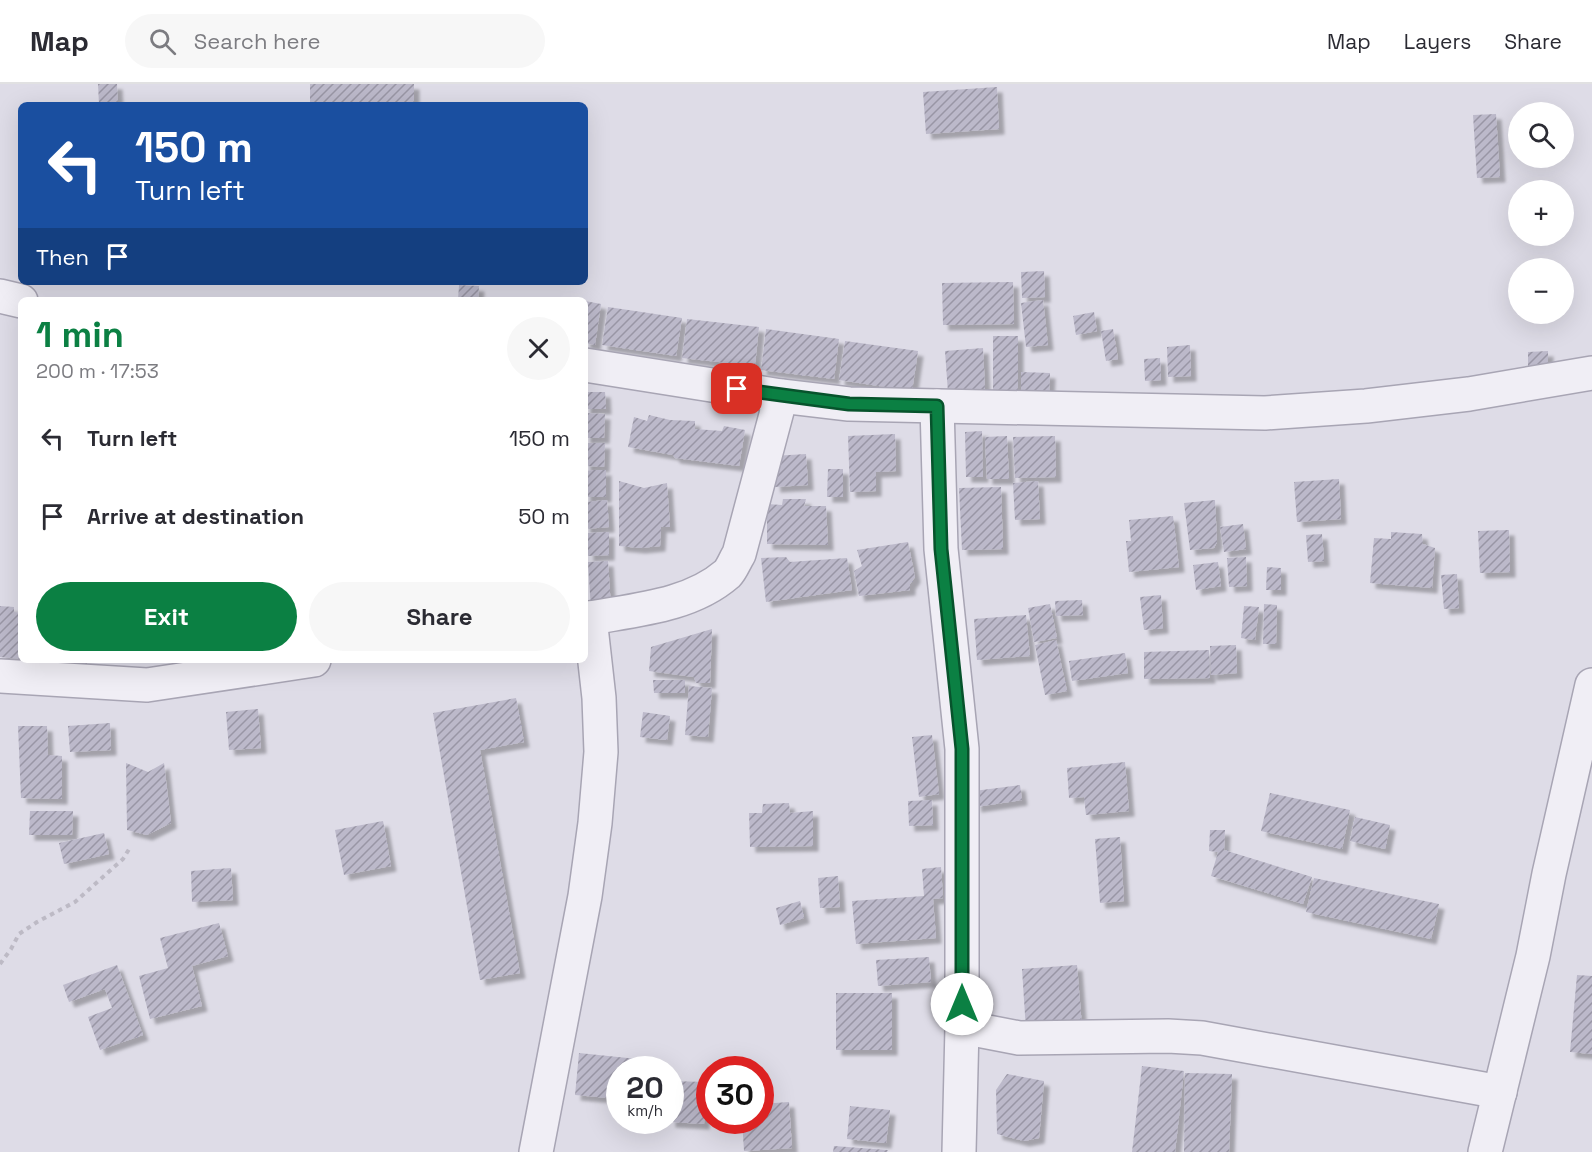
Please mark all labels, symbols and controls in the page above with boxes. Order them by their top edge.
search box [125,14,545,68]
text: Map [30,23,89,59]
icon: search [146,25,179,58]
text: Search here [194,27,321,55]
text: Map [1327,28,1371,55]
text: Layers [1404,28,1471,55]
text: Share [1504,28,1562,55]
map controls [1508,102,1574,324]
button: search [1508,102,1574,168]
text: 150 m [135,121,253,174]
icon: left [36,126,114,204]
text: Turn left [135,173,245,208]
button: + [1508,180,1574,246]
icon: arrive [101,240,134,273]
text: Then [36,243,89,271]
button: − [1508,258,1574,324]
text: 1 min [36,312,124,358]
button: close [507,317,570,380]
text: 200 m · 17:53 [36,358,159,384]
pin [711,363,762,414]
icon: arrive [720,372,753,405]
icon: left [36,422,69,455]
text: Turn left [87,424,177,452]
text: 150 m [509,424,570,452]
icon: arrive [36,500,69,533]
text: Arrive at destination [87,502,304,530]
text: 50 m [518,502,570,530]
button: Exit [36,582,297,651]
button: Share [309,582,570,651]
position arrow [930,972,994,1036]
speed limit sign: 30 [696,1056,774,1134]
text: 20 [626,1068,664,1107]
text: km/h [627,1101,663,1120]

